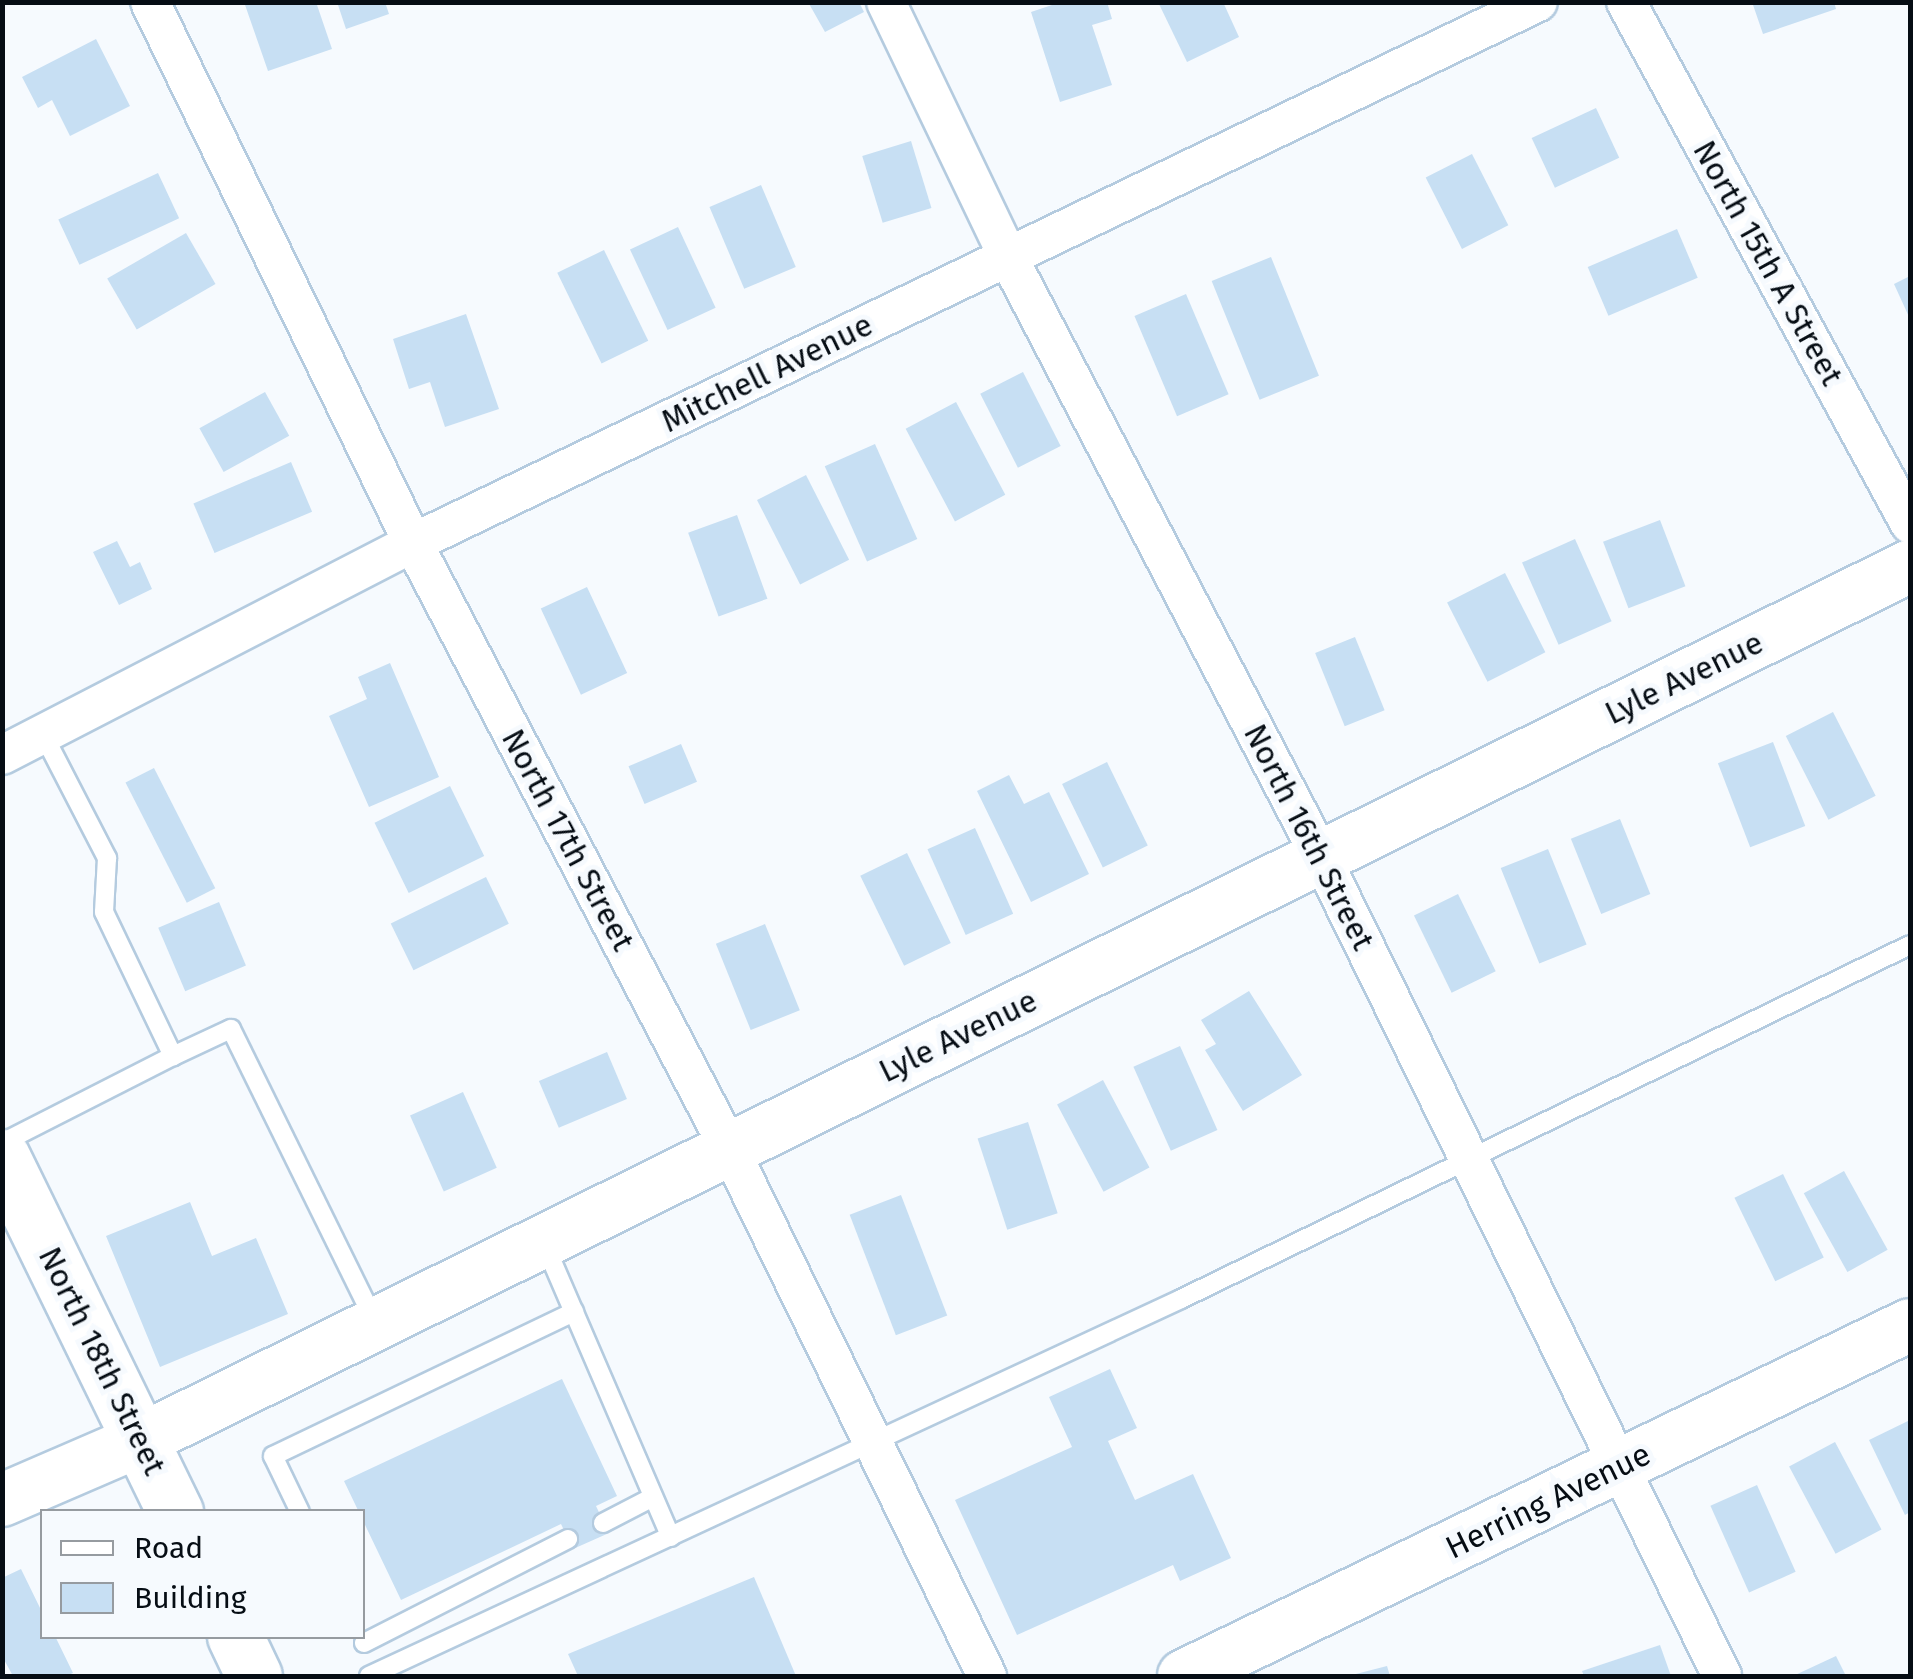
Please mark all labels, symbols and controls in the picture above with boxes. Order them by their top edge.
street label: North 15th A Street [1685,134,1851,392]
street label: Mitchell Avenue [655,305,879,441]
street label: Lyle Avenue [1599,623,1769,733]
street label: North 16th Street [1236,718,1382,956]
street label: North 17th Street [493,723,643,957]
street label: Lyle Avenue [873,981,1043,1091]
street label: North 18th Street [30,1241,174,1481]
street label: Herring Avenue [1439,1435,1657,1567]
legend [40,1509,365,1639]
text: Road [134,1530,203,1566]
text: Building [134,1580,246,1616]

